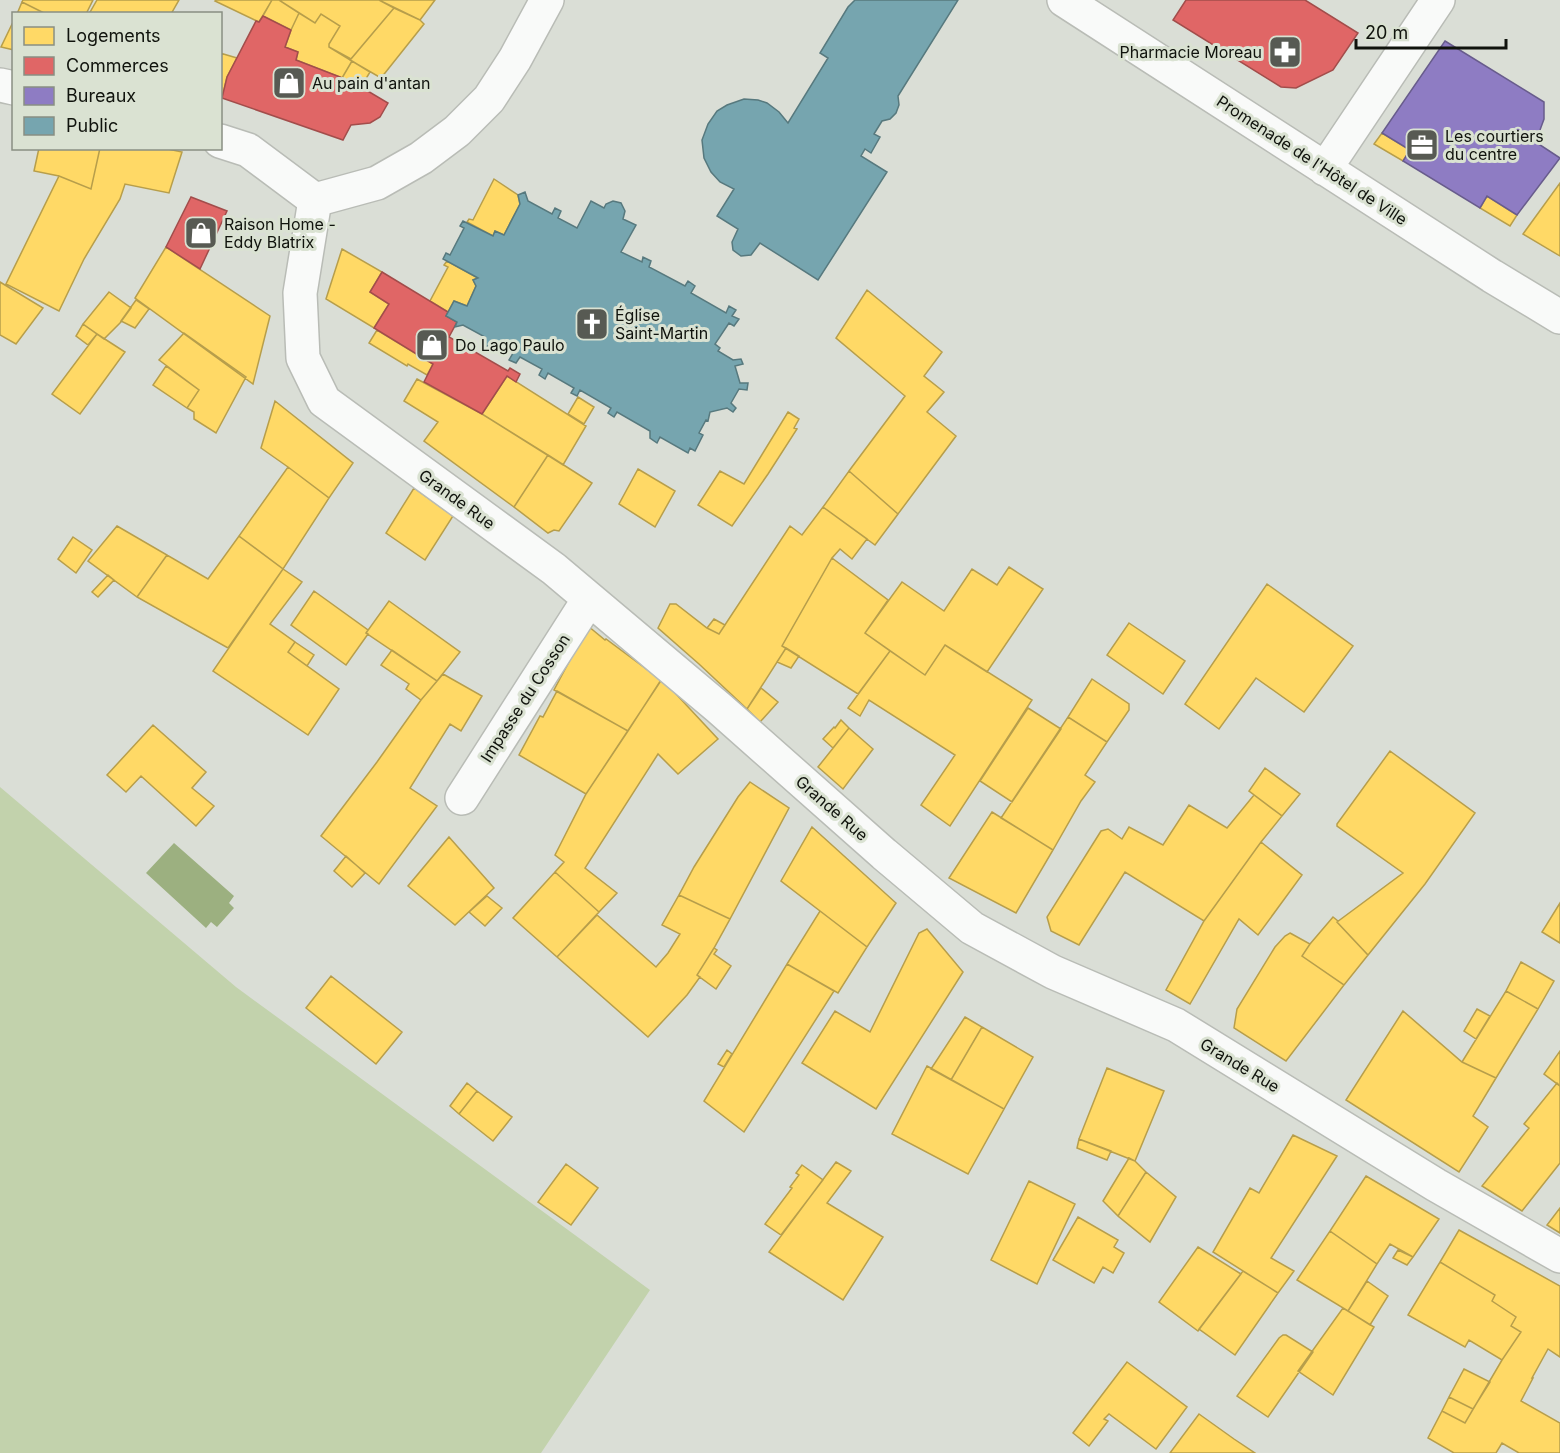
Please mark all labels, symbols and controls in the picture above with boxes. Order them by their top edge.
legend [12,12,222,150]
scale bar [1356,12,1506,50]
text: 20 m [1365,22,1408,43]
text: Logements [66,25,161,46]
pharmacy icon: Pharmacie Moreau [1267,34,1303,70]
place label: Pharmacie Moreau [1119,42,1262,62]
text: Commerces [66,55,169,76]
shop icon: Au pain d'antan [271,65,307,101]
place label: Au pain d'antan [312,73,431,93]
text: Bureaux [66,85,136,106]
street label: Promenade de l'Hôtel de Ville [1213,91,1411,229]
text: Public [66,115,118,136]
place label: Les courtiers du centre [1445,126,1544,164]
office icon: Les courtiers du centre [1404,127,1440,163]
place label: Raison Home - Eddy Blatrix [224,214,336,252]
shop icon: Raison Home - Eddy Blatrix [183,215,219,251]
place label: Église Saint-Martin [615,305,708,343]
church icon: Église Saint-Martin [574,306,610,342]
shop icon: Do Lago Paulo [414,327,450,363]
place label: Do Lago Paulo [455,335,565,355]
street label: Grande Rue [415,465,499,533]
street label: Impasse du Cosson [476,630,574,766]
street label: Grande Rue [792,771,872,845]
street label: Grande Rue [1197,1033,1283,1097]

